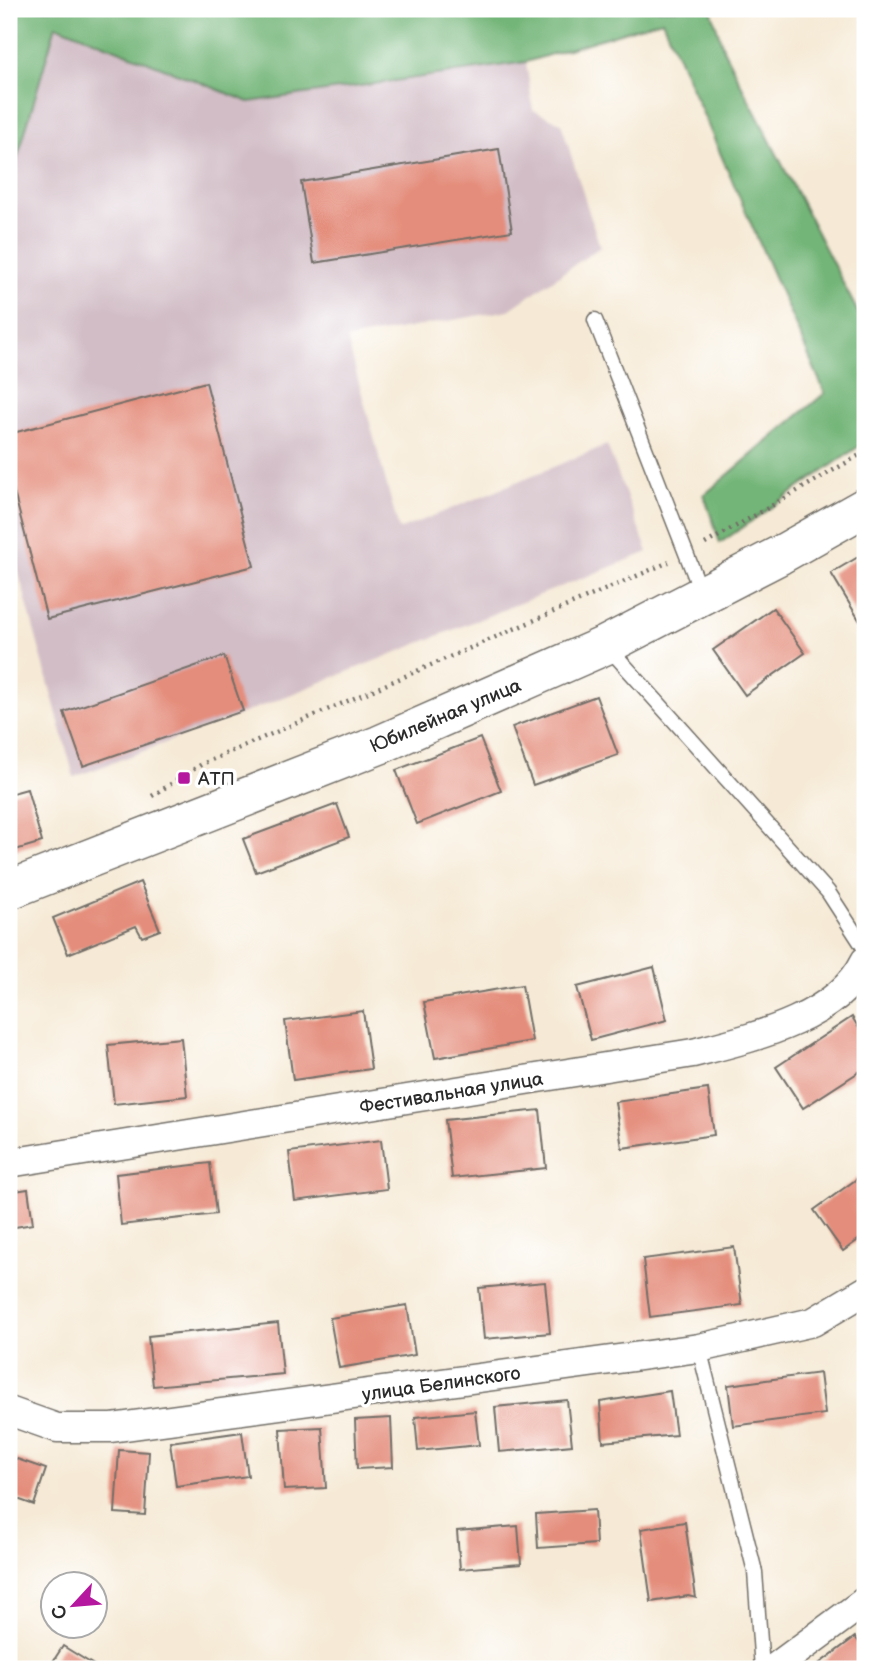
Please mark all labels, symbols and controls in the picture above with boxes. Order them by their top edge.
street label: Юбилейная улица [366,674,525,759]
place label: АТП [197,768,235,791]
marker: АТП [176,770,192,786]
street label: Фестивальная улица [358,1068,545,1119]
street label: улица Белинского [361,1362,522,1407]
north arrow [38,1570,108,1640]
text: С [47,1601,73,1623]

